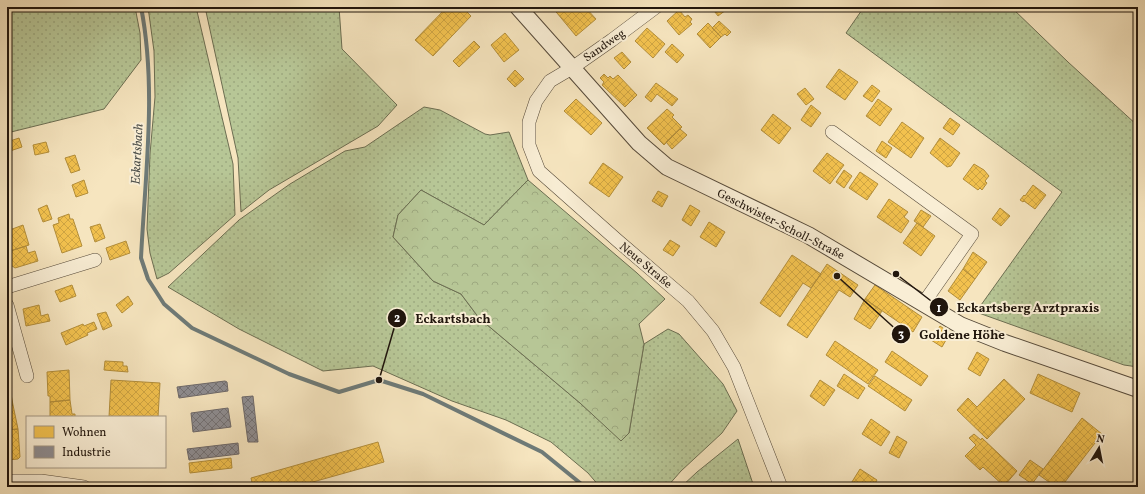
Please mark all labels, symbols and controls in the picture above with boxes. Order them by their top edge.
street label: Sandweg [581,26,629,66]
water label: Eckartsbach [127,123,149,185]
street label: Geschwister-Scholl-Straße [714,186,847,264]
street label: Neue Straße [616,239,675,293]
callout: Eckartsberg Arztpraxis [929,295,1107,320]
text: Eckartsberg Arztpraxis [957,300,1099,318]
text: 1 [937,301,942,317]
callout: Eckartsbach [387,306,499,331]
text: 2 [394,311,400,327]
text: Eckartsbach [415,311,491,329]
callout: Goldene Höhe [891,322,1013,347]
text: 3 [898,327,904,343]
text: Goldene Höhe [919,327,1005,345]
legend [26,416,166,468]
text: Wohnen [62,425,107,441]
north arrow [1079,428,1119,468]
text: N [1095,432,1106,448]
text: Industrie [62,445,111,461]

